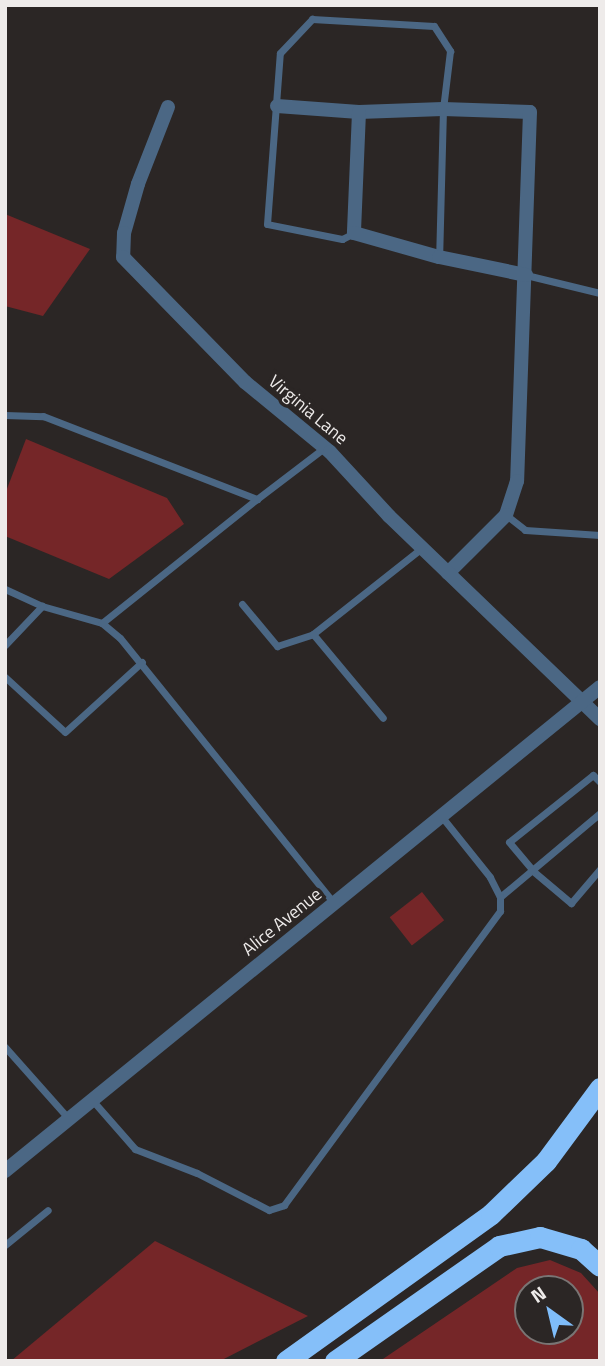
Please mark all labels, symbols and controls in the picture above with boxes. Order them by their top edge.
street label: Virginia Lane [264,371,352,449]
street label: Alice Avenue [238,883,326,961]
north arrow [514,1275,584,1345]
text: N [525,1278,552,1310]

